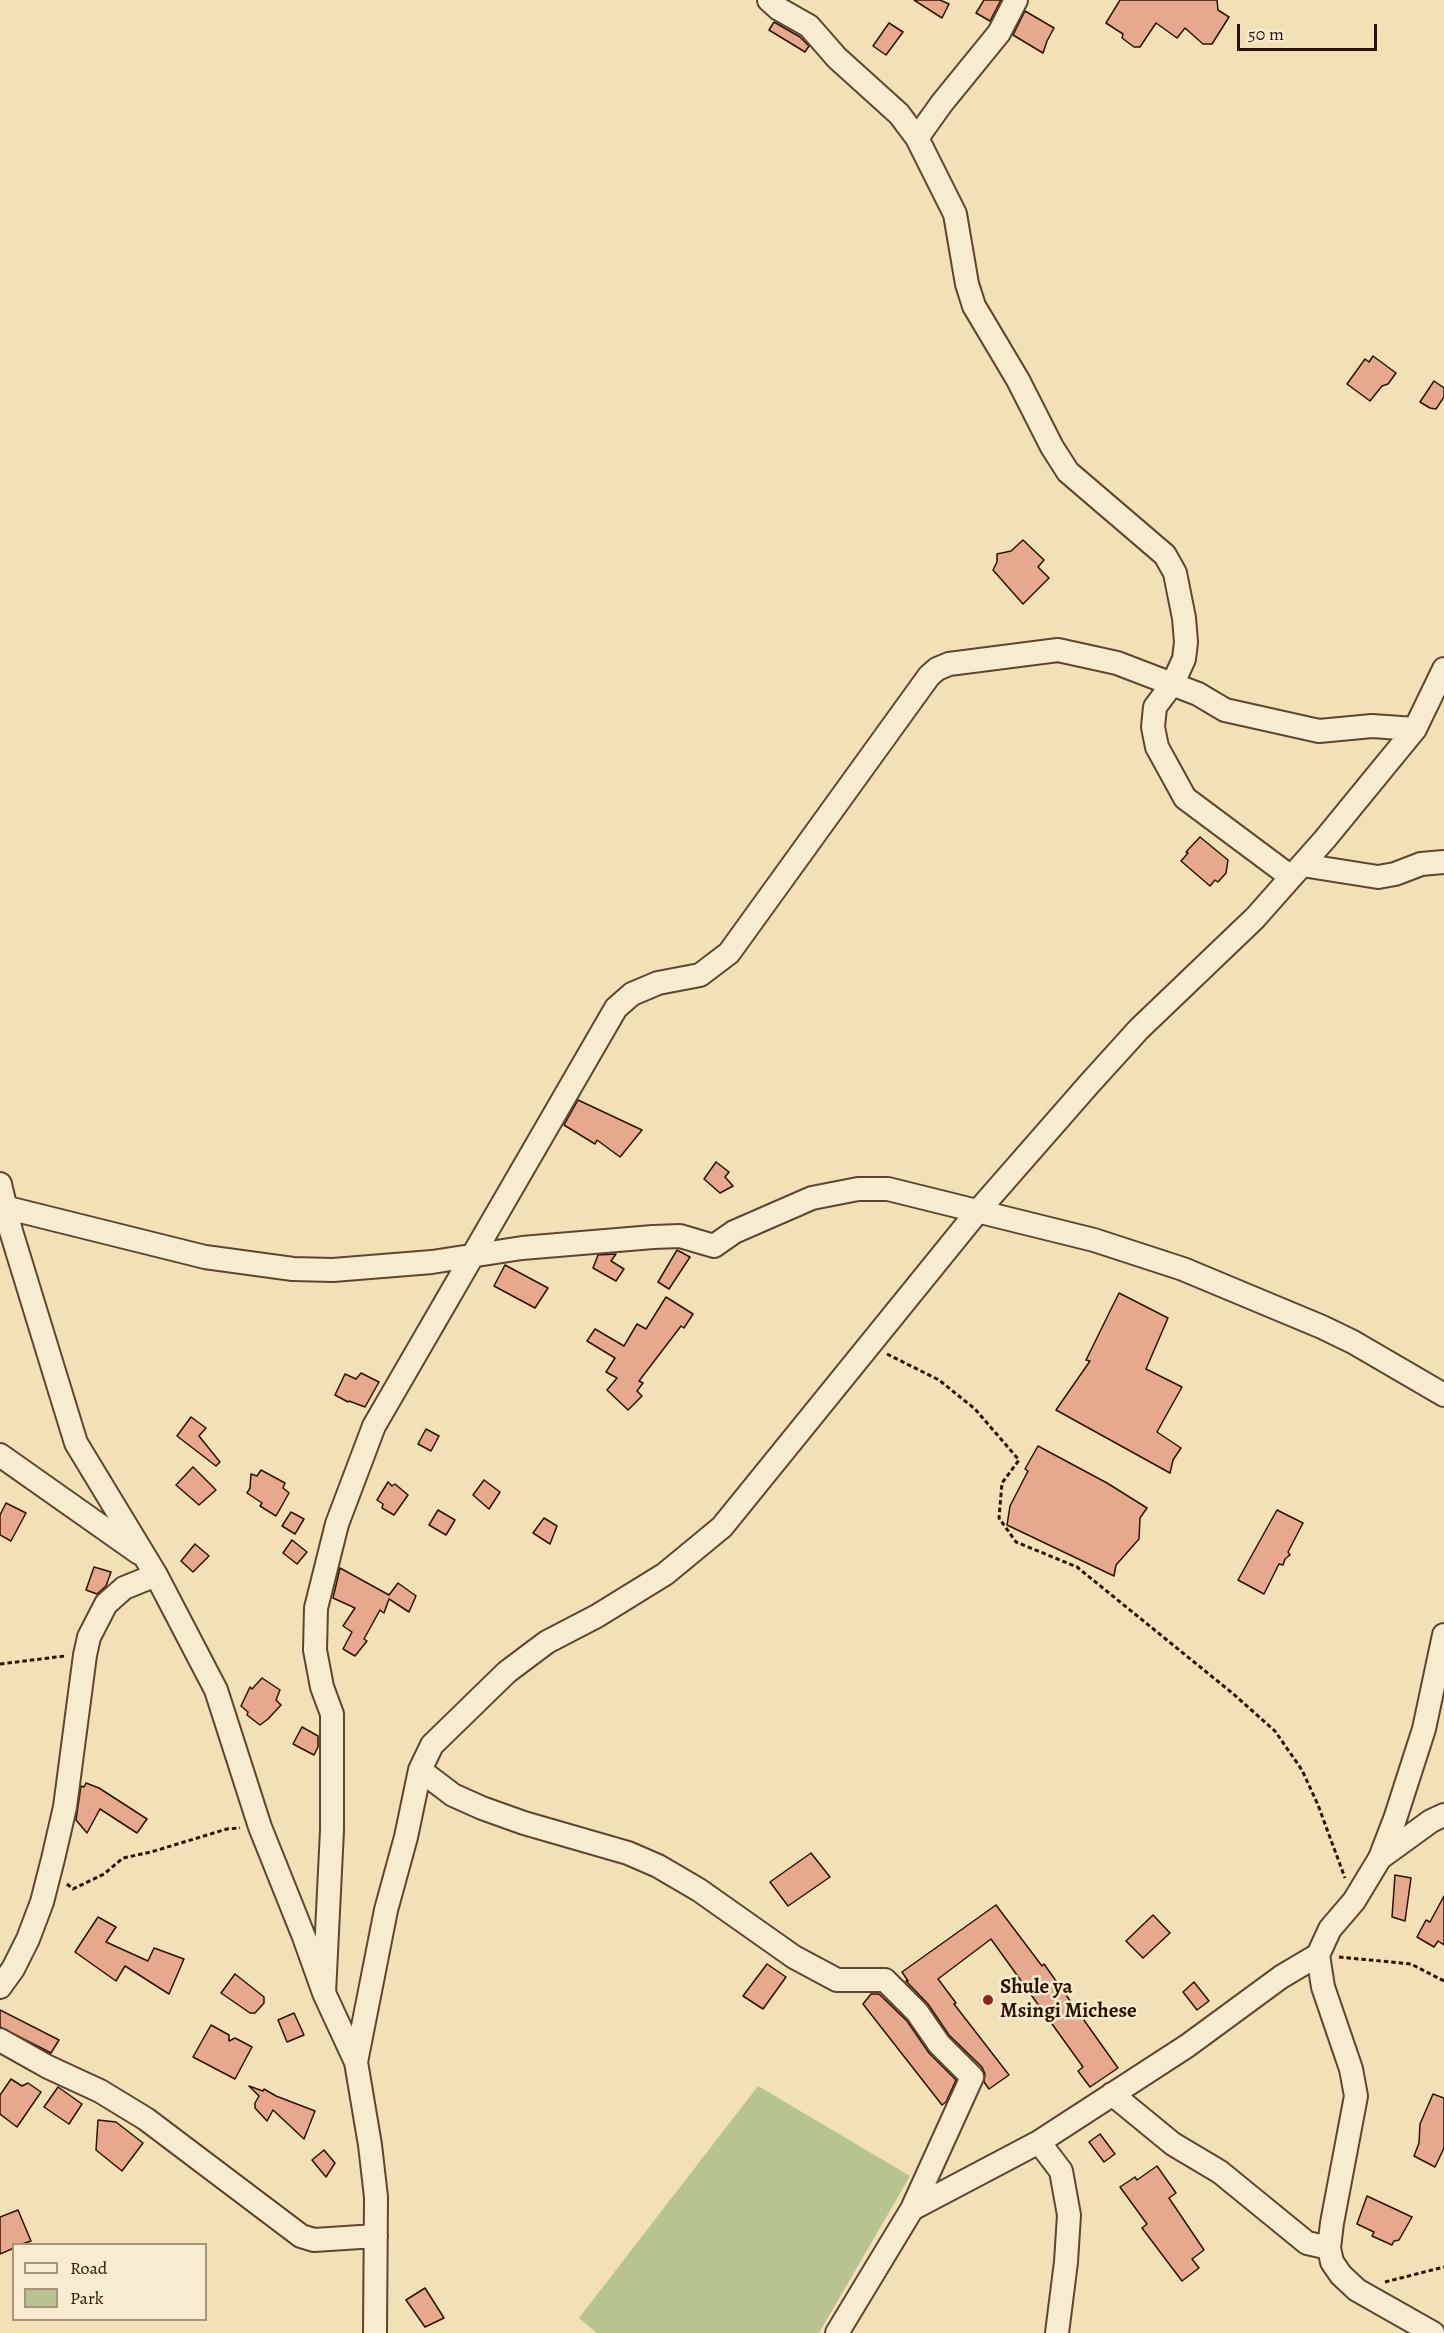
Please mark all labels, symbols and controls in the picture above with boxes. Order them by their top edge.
scale bar [1240,12,1380,50]
text: 50 m [1248,22,1284,46]
place label: Shule ya Msingi Michese [1000,1975,1137,2025]
marker: Shule ya Msingi Michese [981,1993,995,2007]
legend [12,2243,207,2321]
text: Road [70,2256,107,2280]
text: Park [70,2286,104,2310]

